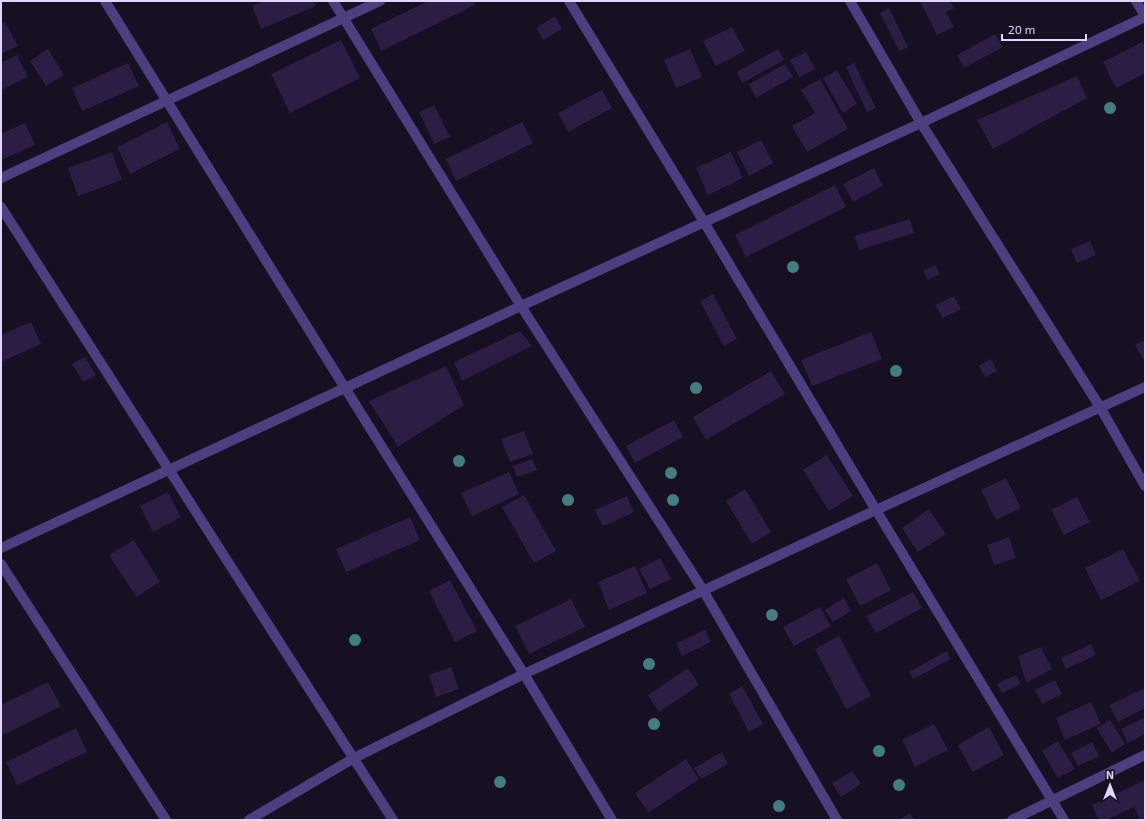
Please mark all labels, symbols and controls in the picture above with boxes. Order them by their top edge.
scale bar [1002,16,1086,42]
text: 20 m [1008,22,1035,36]
north arrow [1090,765,1130,805]
text: N [1106,768,1114,781]

